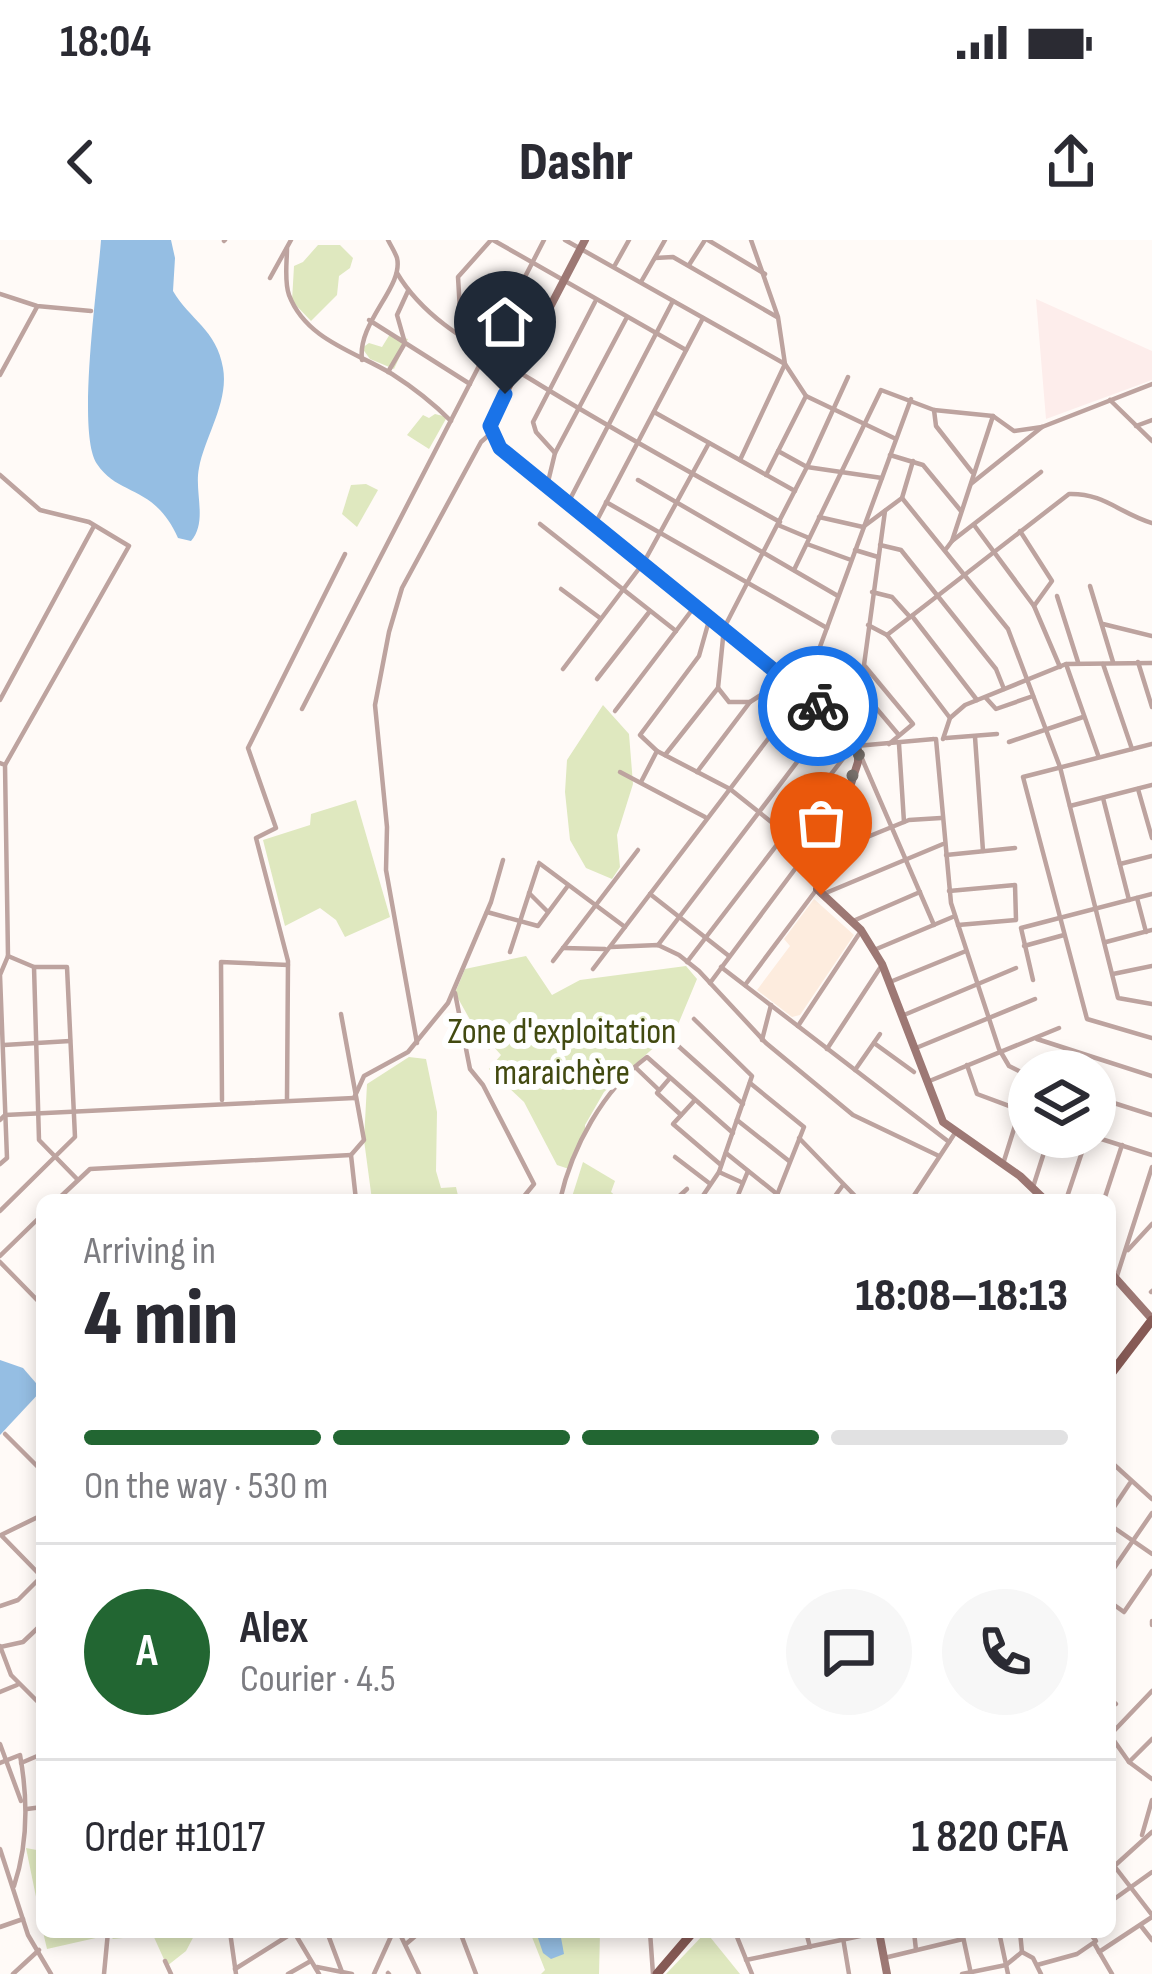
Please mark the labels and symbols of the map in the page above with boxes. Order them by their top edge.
pin [454,271,556,394]
courier [758,646,878,766]
pin [770,772,872,895]
park label: Zone d'exploitation maraichère [448,1011,677,1095]

